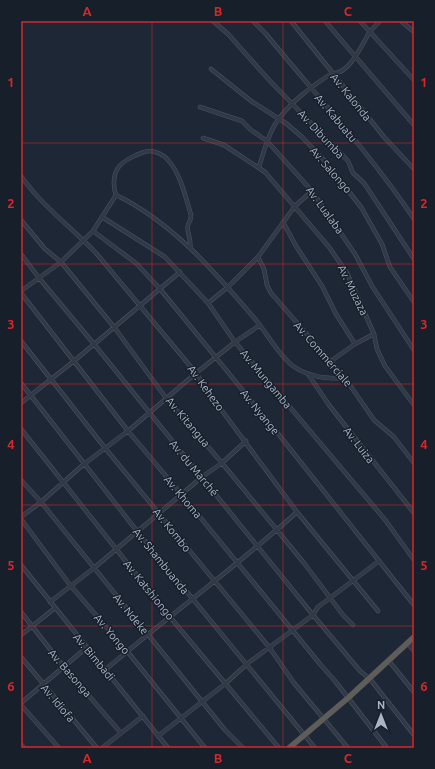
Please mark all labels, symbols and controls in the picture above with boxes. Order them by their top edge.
text: A [82,4,92,18]
text: B [214,4,223,18]
text: C [344,4,353,18]
street label: Av. Kalonda [328,71,374,123]
text: 1 [7,75,15,89]
text: 1 [420,75,428,89]
street label: Av. Kabuatu [313,92,359,144]
street label: Av. Dibumba [295,107,347,161]
street label: Av. Salongo [308,145,354,195]
street label: Av. Lualaba [304,184,346,236]
text: 2 [7,196,15,210]
text: 2 [420,196,428,210]
street label: Av. Muzaza [336,263,370,317]
text: 3 [7,317,15,331]
text: 3 [420,317,428,331]
street label: Av. Commerciale [292,319,354,389]
street label: Av. Mungamba [238,347,294,411]
street label: Av. Kehezo [185,363,227,413]
street label: Av. Nyange [238,387,282,437]
street label: Av. Kitangua [164,395,212,449]
street label: Av. Luiza [341,425,377,465]
text: 4 [7,437,15,451]
text: 4 [420,437,428,451]
street label: Av. du Marché [167,438,221,498]
street label: Av. Khoma [162,473,204,521]
street label: Av. Kombo [151,506,193,554]
street label: Av. Shambuanda [131,526,191,596]
text: 5 [7,558,15,572]
street label: Av. Katshiongo [121,558,177,622]
text: 5 [420,558,428,572]
street label: Av. Ndeke [111,591,151,637]
street label: Av. Yongo [92,612,132,656]
street label: Av. Bimbadi [71,631,117,683]
street label: Av. Basonga [46,647,94,699]
text: 6 [7,679,15,693]
text: 6 [420,679,428,693]
street label: Av. Idiofa [39,682,77,724]
north arrow [361,695,401,735]
text: N [377,699,385,711]
text: A [82,751,92,765]
text: B [214,751,223,765]
text: C [344,751,353,765]

